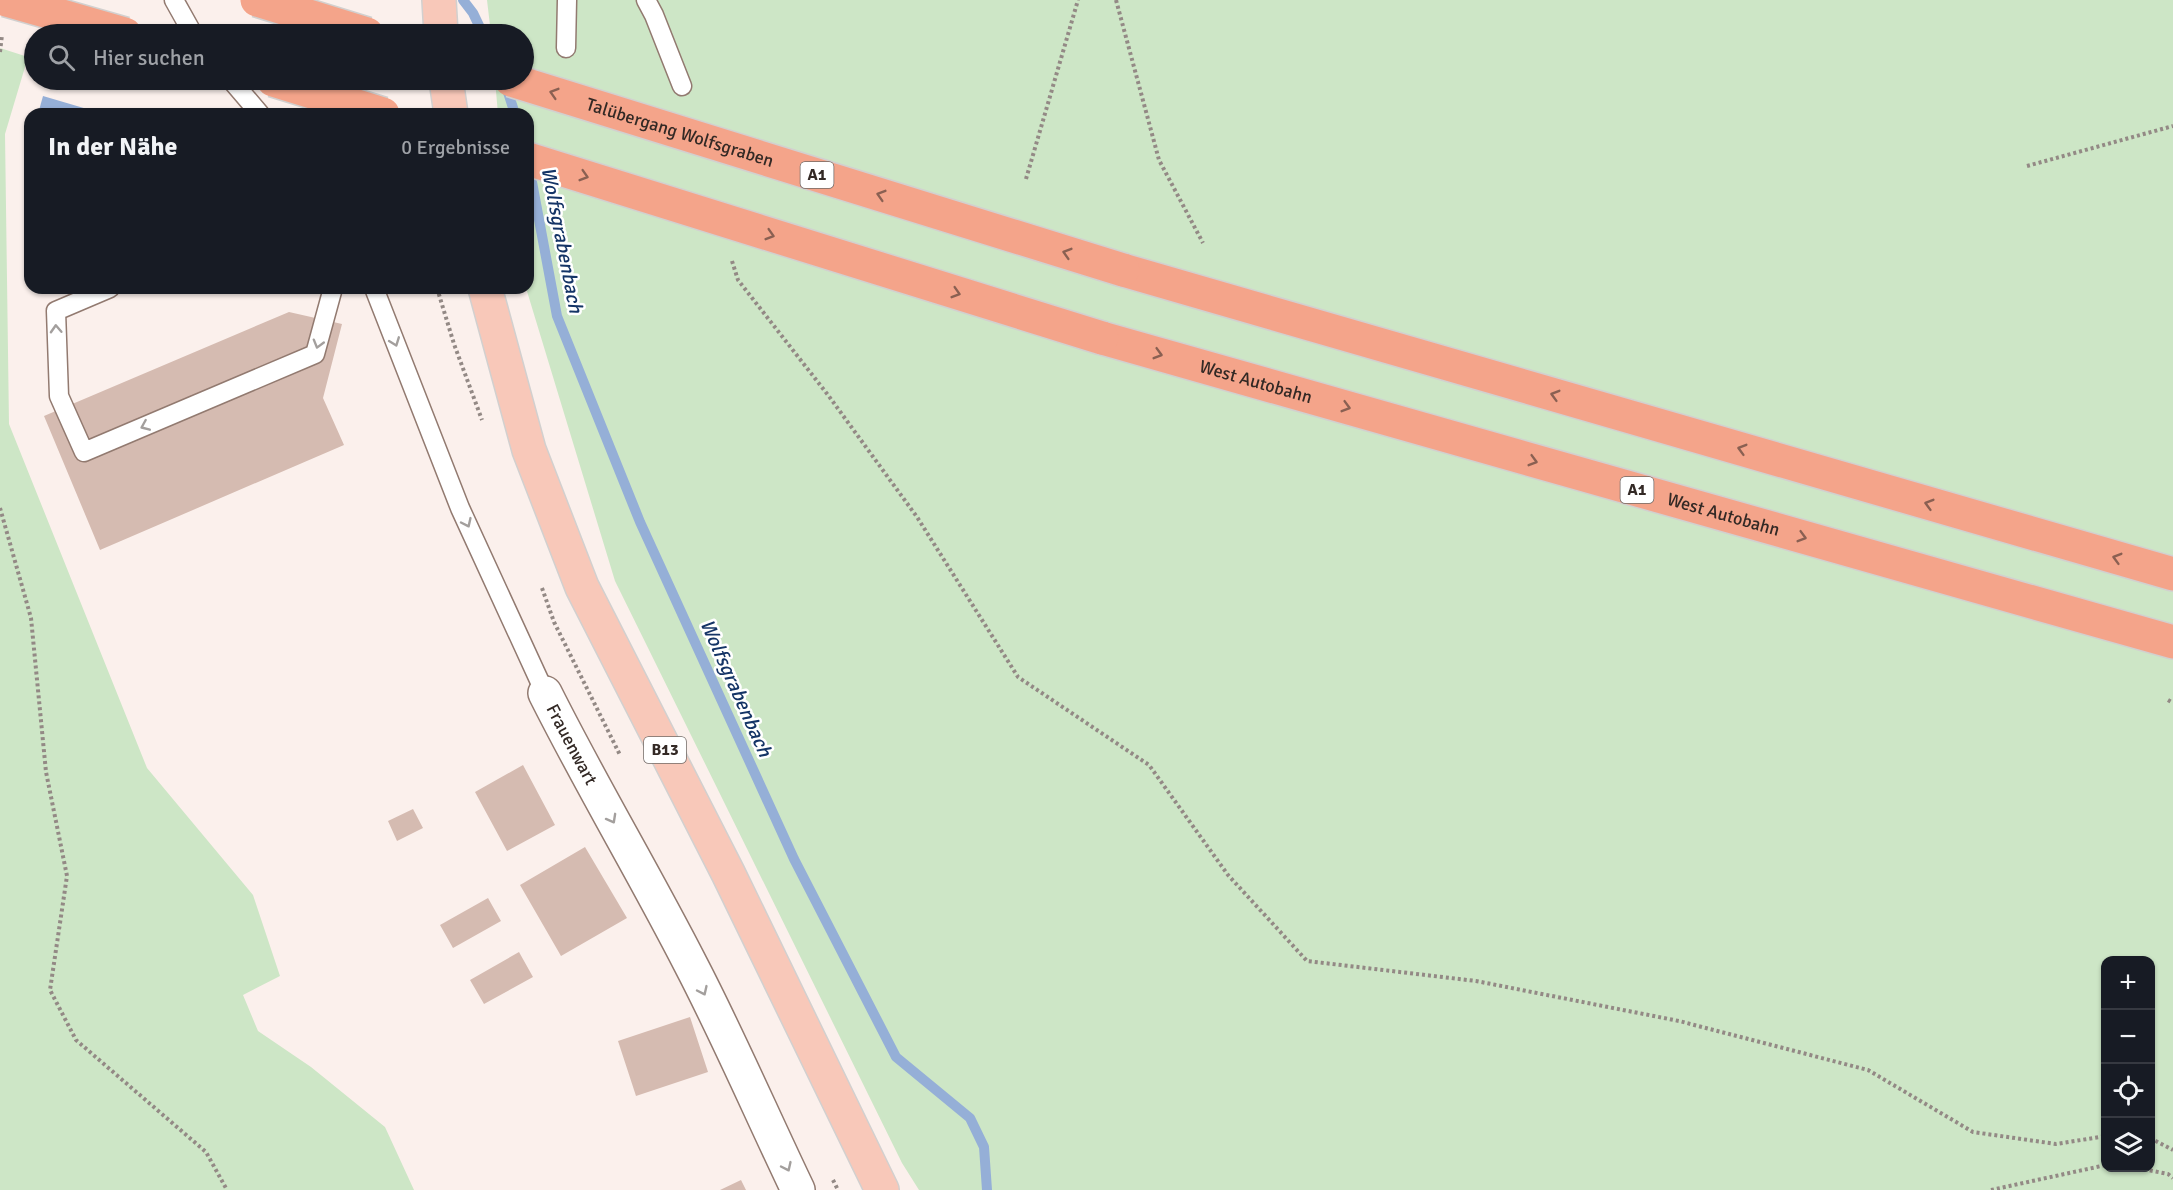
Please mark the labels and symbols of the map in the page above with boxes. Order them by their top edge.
one-way arrow [549,88,560,100]
street label: Talübergang Wolfsgraben [584,93,776,172]
road number: A1 [800,162,834,188]
water label: Wolfsgrabenbach [536,165,589,316]
one-way arrow [578,169,589,182]
one-way arrow [876,190,887,202]
one-way arrow [764,227,775,240]
one-way arrow [1062,248,1073,260]
one-way arrow [950,285,961,298]
one-way arrow [50,325,63,334]
one-way arrow [388,336,400,347]
one-way arrow [313,338,325,349]
one-way arrow [1152,347,1163,359]
street label: West Autobahn [1197,355,1315,408]
one-way arrow [1550,390,1561,402]
one-way arrow [1340,400,1351,412]
one-way arrow [140,419,151,431]
one-way arrow [1737,444,1748,456]
one-way arrow [1528,453,1538,466]
road number: A1 [1620,477,1654,503]
street label: West Autobahn [1665,488,1782,541]
one-way arrow [1925,498,1935,511]
one-way arrow [460,517,472,528]
one-way arrow [1796,530,1807,542]
one-way arrow [2112,553,2123,565]
water label: Wolfsgrabenbach [694,615,778,762]
street label: Frauenwart [541,700,602,789]
road number: B13 [644,737,686,763]
one-way arrow [605,812,616,823]
one-way arrow [696,984,708,995]
one-way arrow [779,1160,791,1171]

